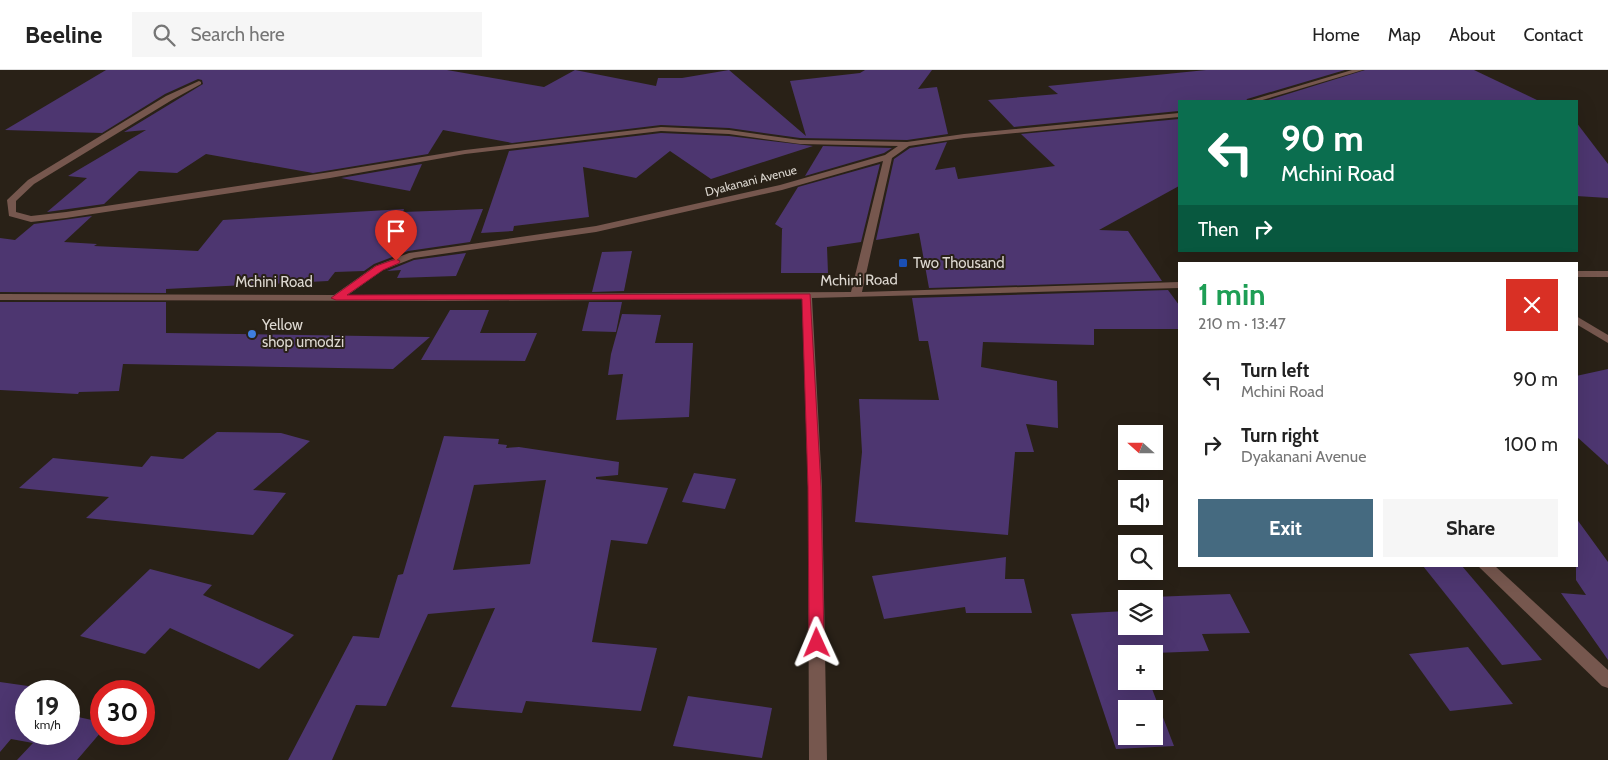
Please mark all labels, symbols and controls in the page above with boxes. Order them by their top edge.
search box [132,12,482,57]
text: Beeline [25,20,102,49]
icon: search [150,21,178,49]
text: Search here [190,23,285,46]
text: Home [1312,24,1360,46]
text: Map [1388,24,1421,46]
text: About [1449,24,1495,46]
text: Contact [1523,24,1583,46]
text: 90 m [1281,117,1364,160]
icon: left [1198,120,1263,185]
text: Mchini Road [1281,160,1395,187]
street label: Dyakanani Avenue [703,162,798,199]
pin [375,210,417,261]
icon: right [1249,215,1277,243]
icon: arrive [382,217,410,245]
text: Then [1198,218,1239,241]
place label: Two Thousand [913,254,1005,272]
marker: Two Thousand [897,257,909,269]
street label: Mchini Road [820,270,898,290]
street label: Mchini Road [235,273,313,291]
text: 1 min [1198,276,1266,313]
button: close [1506,279,1558,331]
text: 210 m · 13:47 [1198,314,1286,333]
place label: Yellow shop umodzi [261,316,344,351]
marker: Yellow shop umodzi [246,328,258,340]
text: Turn left [1241,359,1309,382]
icon: left [1198,366,1226,394]
text: 90 m [1513,368,1558,391]
text: Mchini Road [1241,382,1324,401]
text: Turn right [1241,424,1319,447]
north arrow [1118,425,1162,470]
map controls [1118,425,1163,745]
icon: right [1198,431,1226,459]
text: 100 m [1504,433,1558,456]
text: Dyakanani Avenue [1241,447,1366,466]
button: sound [1118,480,1163,525]
button: Exit [1198,499,1373,557]
button: Share [1383,499,1558,557]
button: search [1118,535,1163,580]
button: layers [1118,590,1163,635]
position arrow [790,616,842,668]
button: + [1118,645,1163,690]
speed limit sign: 30 [90,680,155,745]
text: 19 [36,691,59,721]
button: − [1118,700,1163,745]
text: km/h [34,717,61,732]

